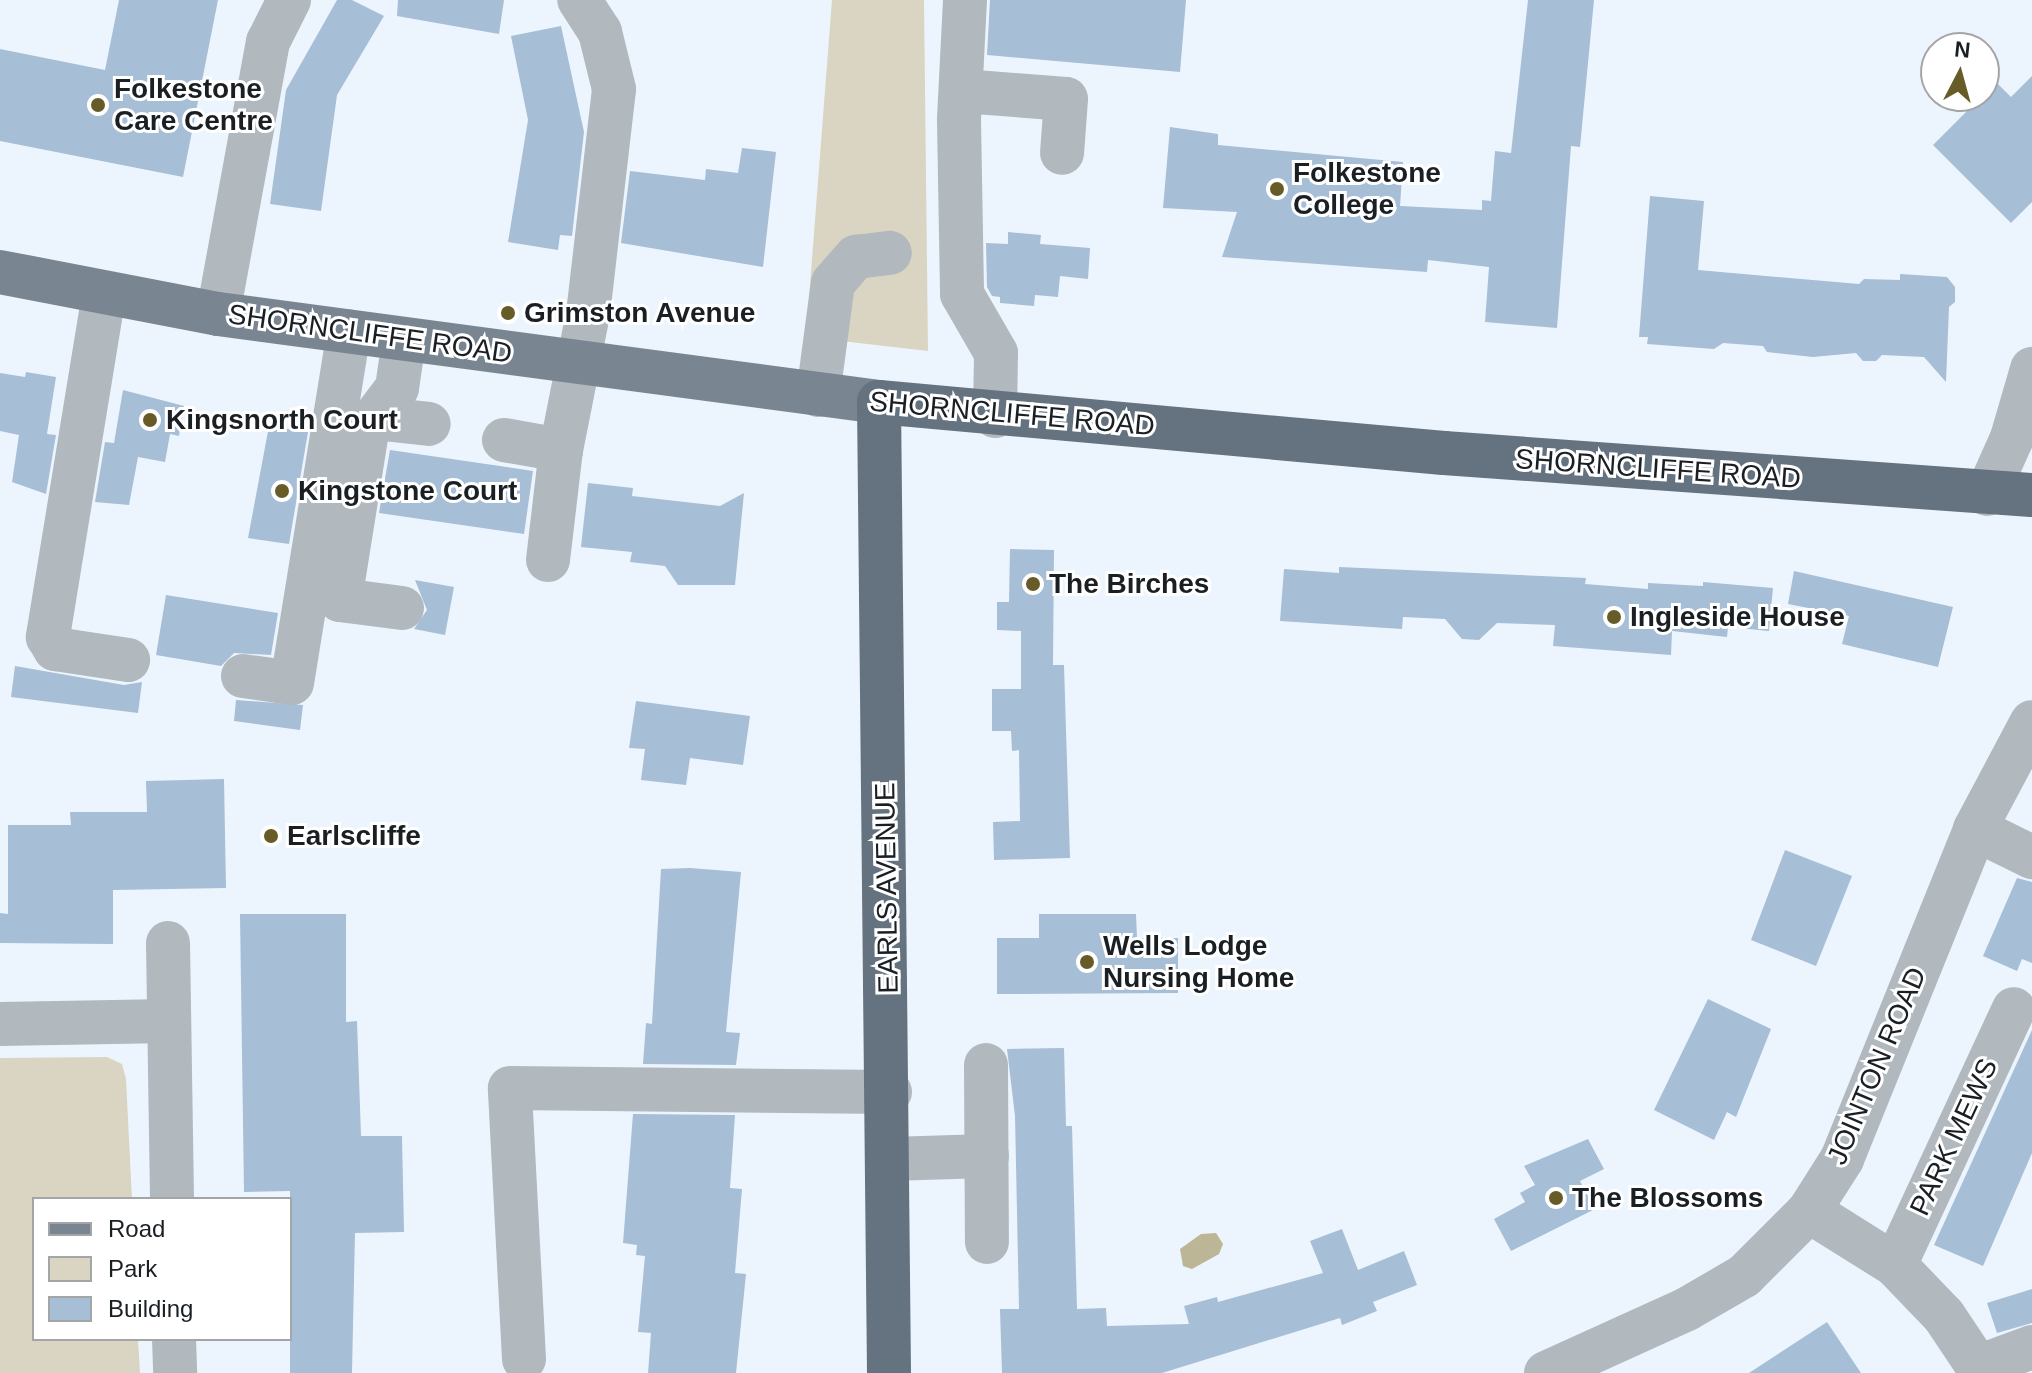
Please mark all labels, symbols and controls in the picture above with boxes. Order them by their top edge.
north arrow [1920,32,2000,112]
text: N [1953,36,1972,63]
place label: Folkestone Care Centre [114,72,273,138]
marker: Folkestone Care Centre [89,96,107,114]
place label: Folkestone College [1293,156,1441,222]
marker: Folkestone College [1268,180,1286,198]
place label: Grimston Avenue [524,296,756,330]
street label: SHORNCLIFFE ROAD [226,297,514,371]
marker: Grimston Avenue [499,304,517,322]
street label: SHORNCLIFFE ROAD [868,385,1156,443]
place label: Kingsnorth Court [166,403,398,437]
marker: Kingsnorth Court [141,411,159,429]
street label: SHORNCLIFFE ROAD [1514,442,1802,496]
place label: Kingstone Court [298,474,517,508]
marker: Kingstone Court [273,482,291,500]
place label: The Birches [1049,567,1209,601]
marker: The Birches [1024,575,1042,593]
place label: Ingleside House [1630,600,1845,634]
marker: Ingleside House [1605,608,1623,626]
street label: EARLS AVENUE [868,781,906,995]
place label: Earlscliffe [287,819,421,853]
marker: Earlscliffe [262,827,280,845]
place label: Wells Lodge Nursing Home [1103,929,1294,995]
marker: Wells Lodge Nursing Home [1078,953,1096,971]
street label: JOINTON ROAD [1820,962,1934,1170]
street label: PARK MEWS [1903,1053,2005,1221]
place label: The Blossoms [1572,1181,1763,1215]
marker: The Blossoms [1547,1189,1565,1207]
legend [32,1197,292,1341]
text: Road [108,1215,165,1242]
text: Park [108,1255,157,1282]
text: Building [108,1295,193,1322]

